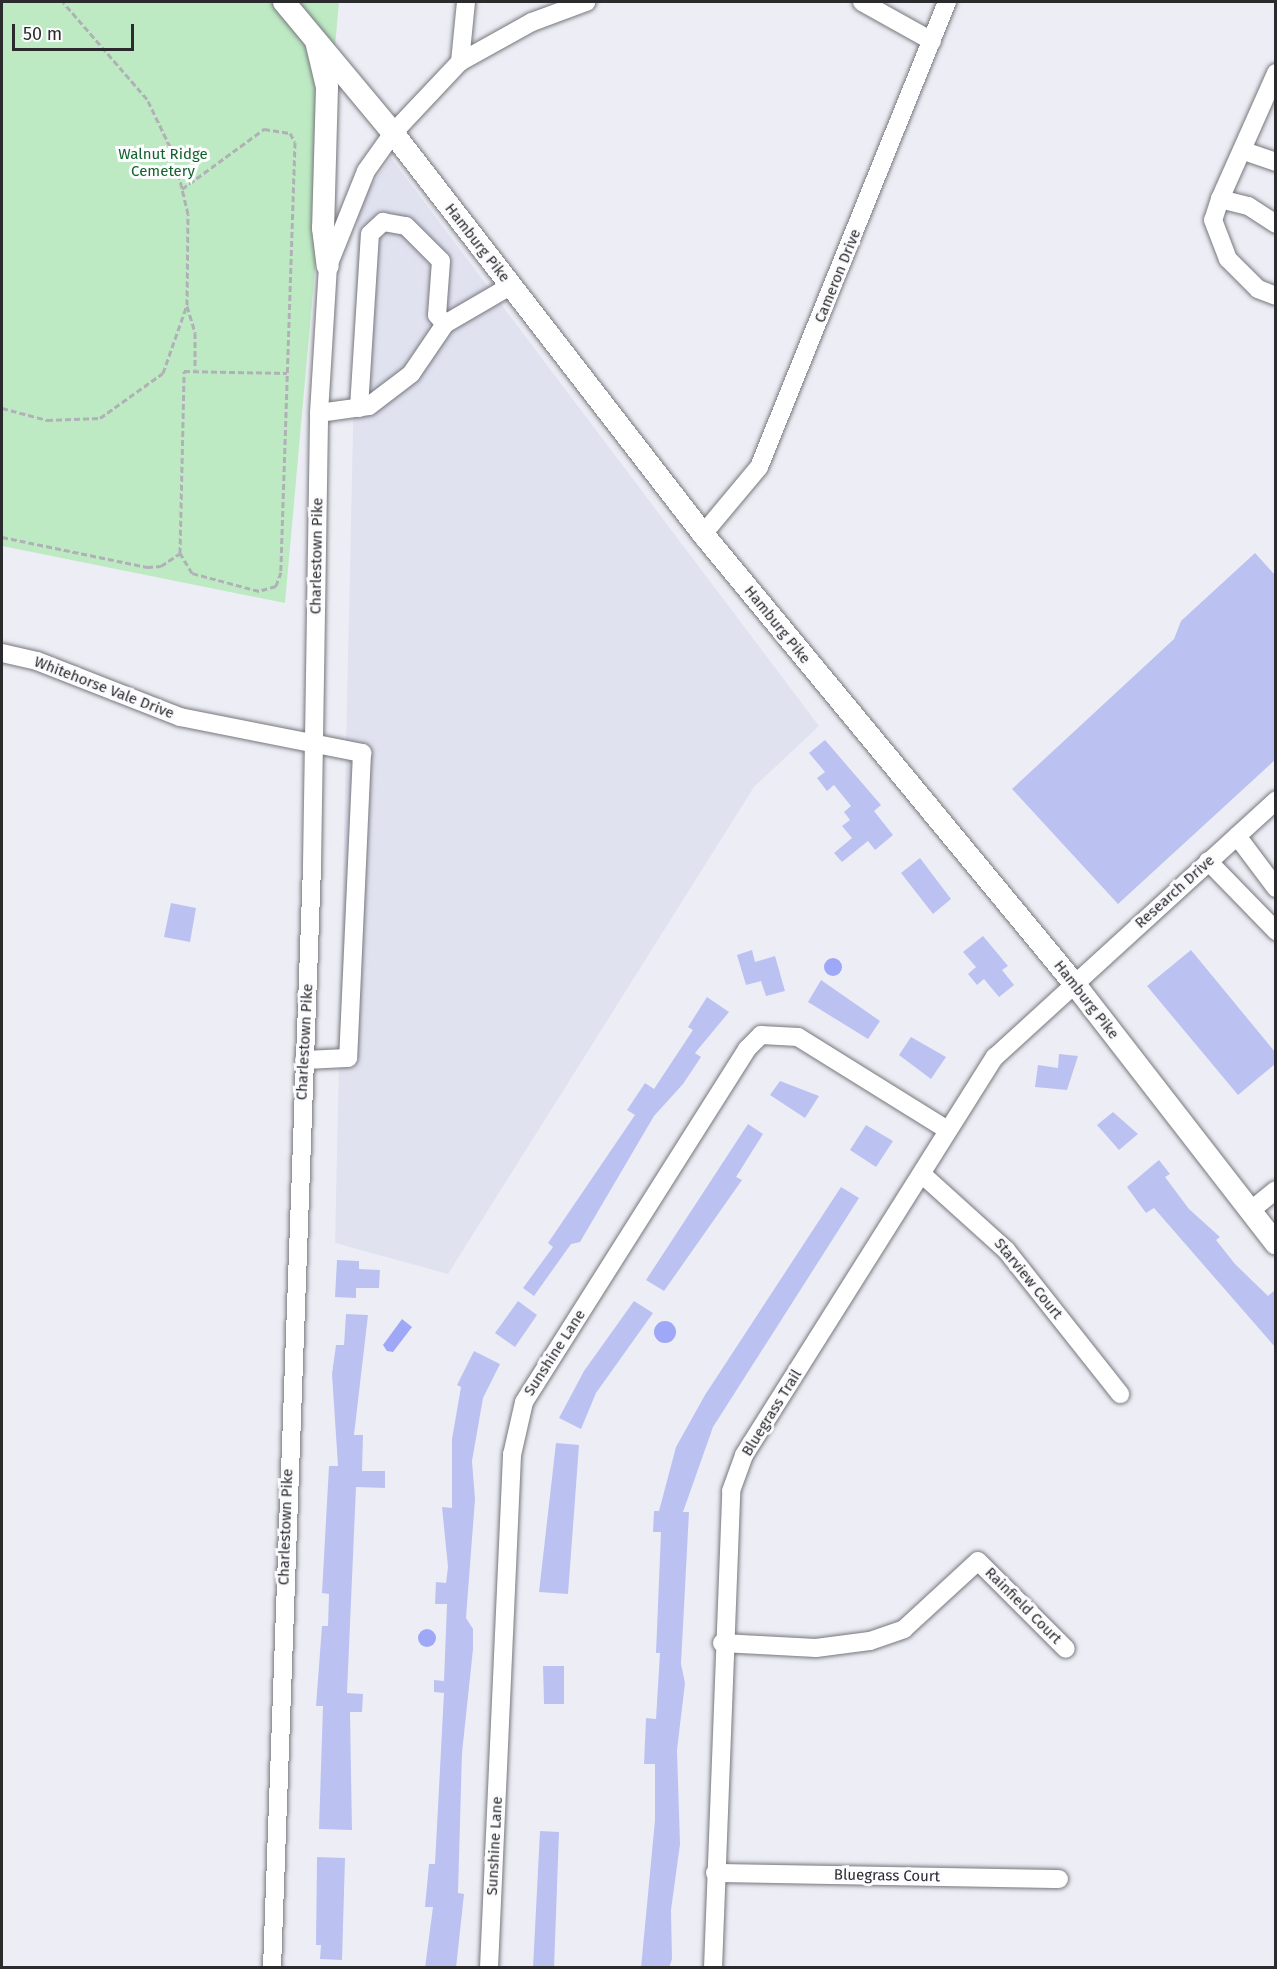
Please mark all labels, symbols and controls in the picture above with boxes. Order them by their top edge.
scale bar [15,12,136,50]
text: 50 m [23,23,62,45]
park label: Walnut Ridge Cemetery [118,145,208,180]
street label: Hamburg Pike [441,200,513,286]
street label: Cameron Drive [811,227,865,325]
street label: Charlestown Pike [307,498,327,614]
street label: Hamburg Pike [740,582,814,668]
street label: Whitehorse Vale Drive [31,653,177,723]
street label: Research Drive [1132,852,1218,932]
street label: Hamburg Pike [1050,957,1122,1043]
street label: Charlestown Pike [293,983,317,1101]
street label: Starview Court [990,1235,1066,1323]
street label: Sunshine Lane [520,1307,590,1399]
street label: Bluegrass Trail [738,1366,806,1460]
street label: Charlestown Pike [275,1468,297,1586]
street label: Rainfield Court [981,1564,1065,1648]
street label: Sunshine Lane [483,1796,507,1896]
street label: Bluegrass Court [834,1866,940,1886]

